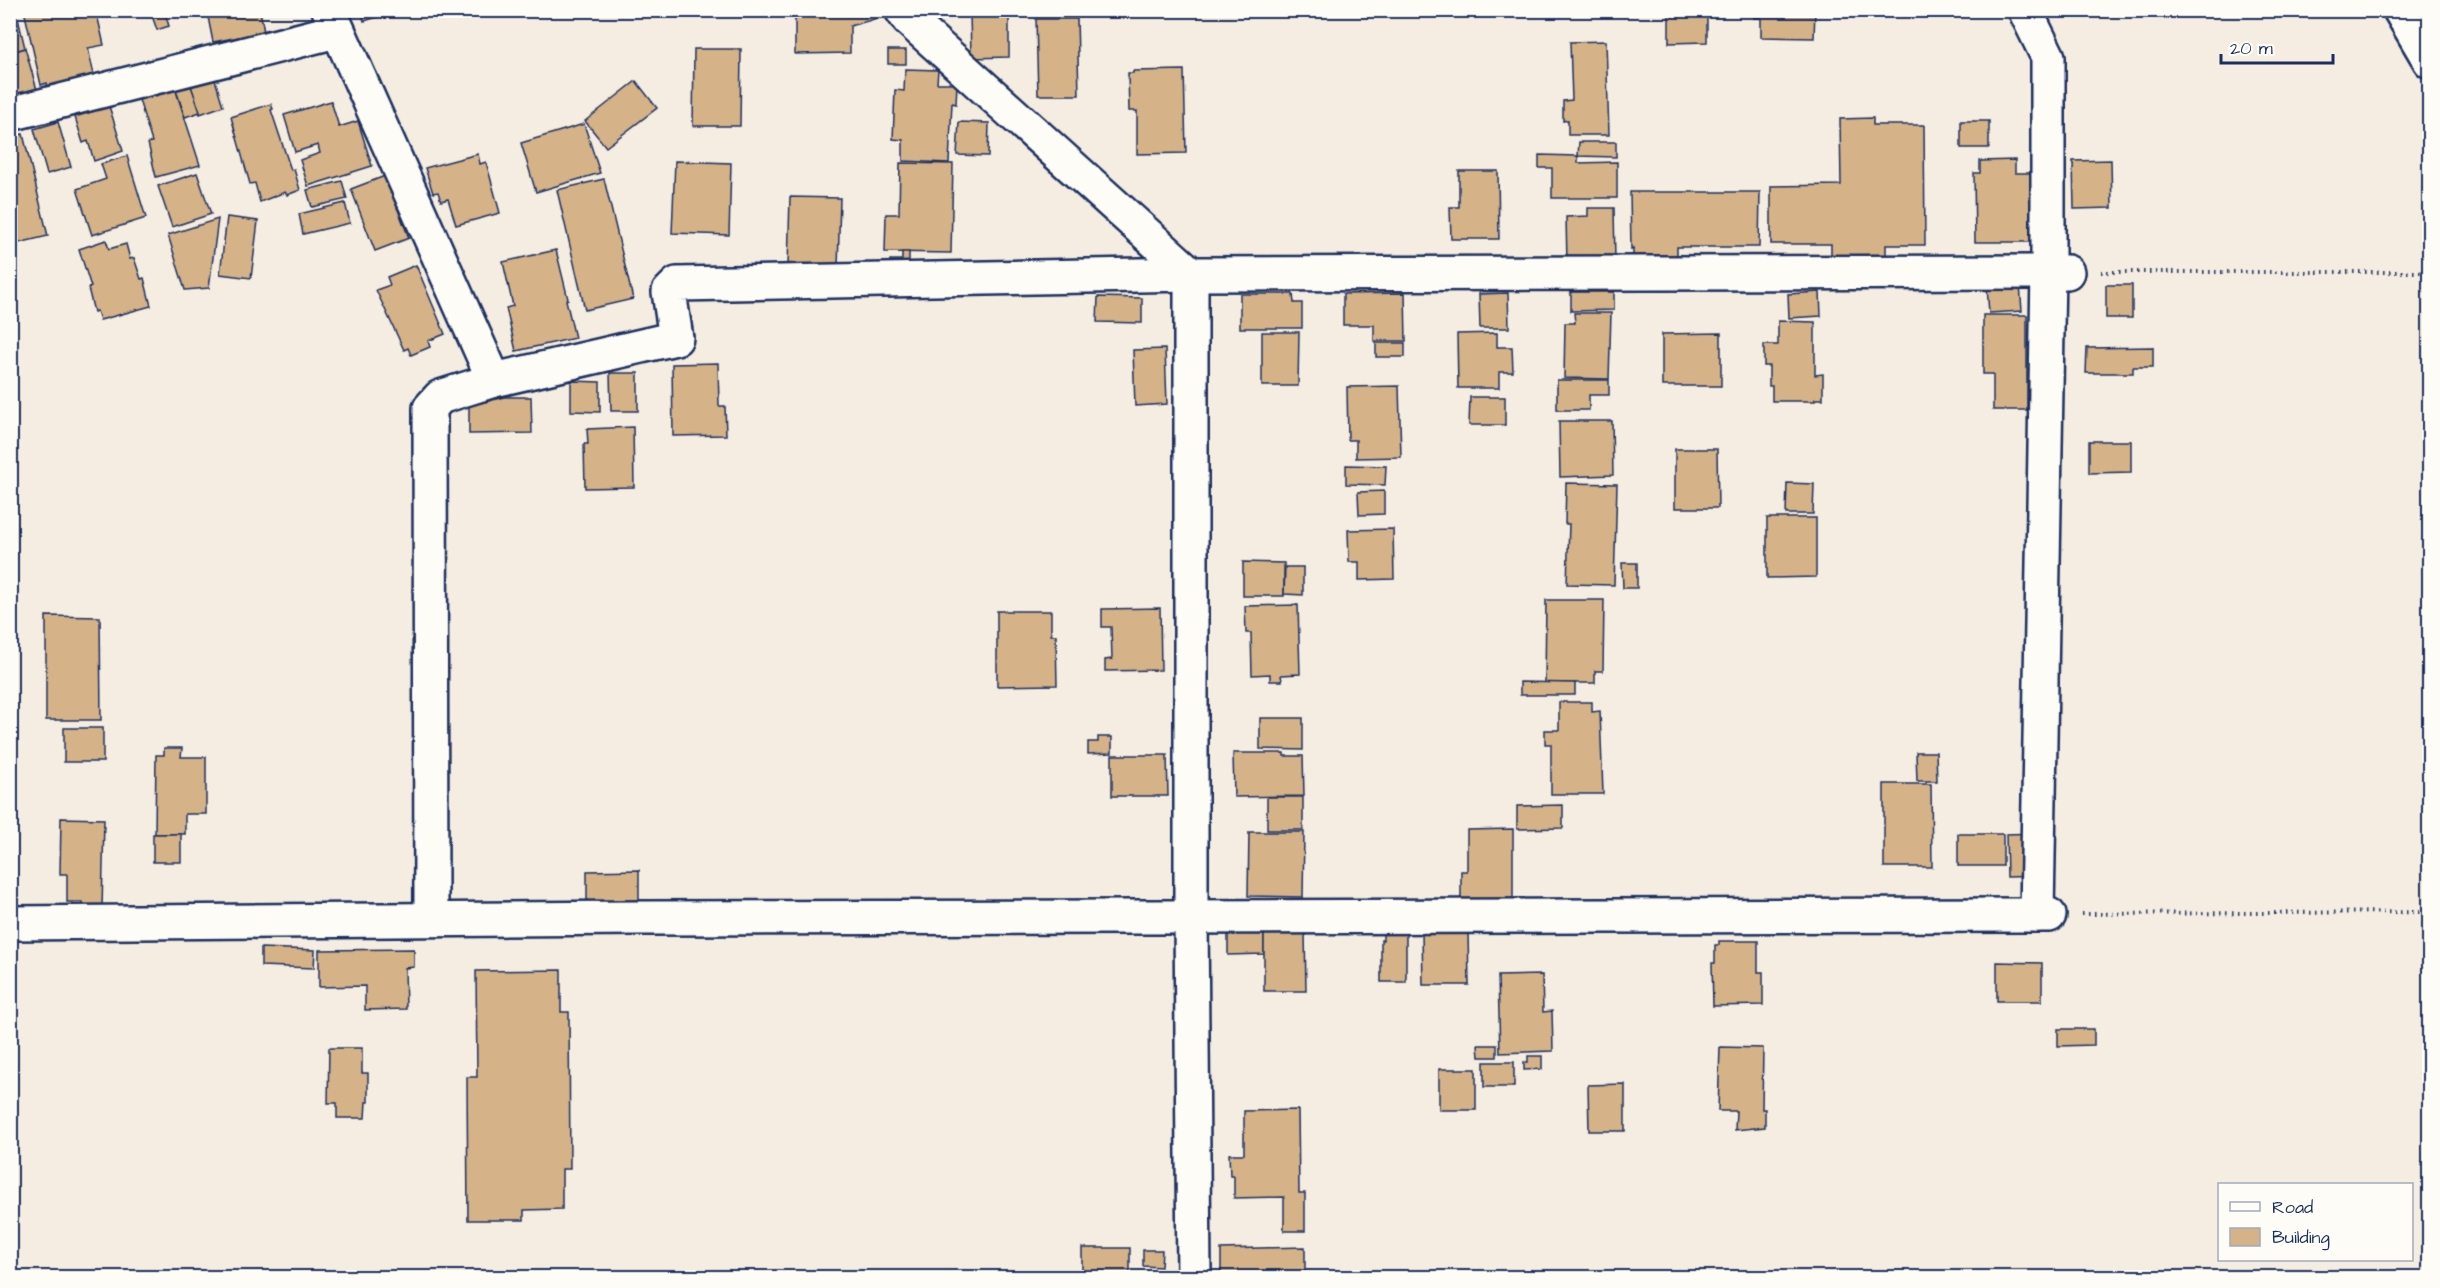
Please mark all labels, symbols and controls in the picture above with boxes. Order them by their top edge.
scale bar [2221,27,2334,65]
text: 20 m [2230,36,2273,61]
legend [2218,1183,2413,1261]
text: Road [2272,1195,2313,1220]
text: Building [2272,1225,2330,1251]

